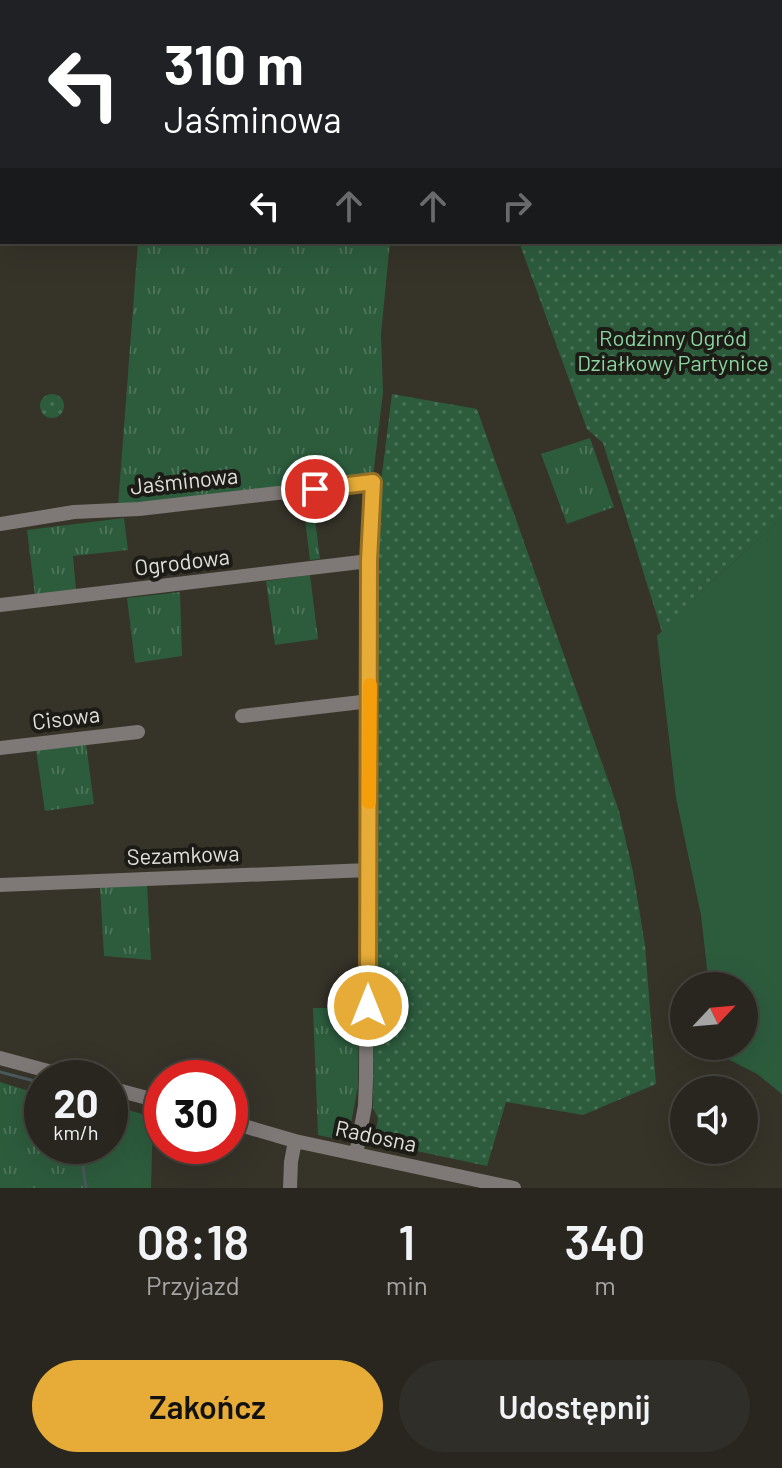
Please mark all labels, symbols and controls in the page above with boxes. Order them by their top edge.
text: 310 m [164,29,304,96]
icon: left [32,32,136,136]
text: Jaśminowa [164,97,342,140]
icon: left [243,184,287,228]
icon: ahead [327,184,371,228]
icon: ahead [411,184,455,228]
icon: right [495,184,539,228]
park label: Rodzinny Ogród Działkowy Partynice [577,324,769,375]
pin [281,455,349,523]
street label: Jaśminowa [129,461,239,499]
icon: arrive [293,467,337,511]
street label: Ogrodowa [133,542,231,580]
street label: Cisowa [31,700,101,734]
street label: Sezamkowa [126,839,240,869]
position arrow [326,964,410,1048]
north arrow [670,972,758,1060]
map controls [670,972,758,1164]
speed limit sign: 30 [144,1060,248,1164]
button: sound [670,1076,758,1164]
text: 20 [53,1078,99,1126]
street label: Radosna [333,1114,419,1156]
text: km/h [53,1120,99,1144]
text: 08:18 [137,1212,249,1270]
text: 1 [398,1212,415,1270]
text: 340 [565,1212,645,1270]
text: Przyjazd [146,1269,240,1300]
text: min [386,1269,428,1300]
text: m [594,1269,616,1300]
button: Zakończ [32,1360,383,1452]
button: Udostępnij [399,1360,750,1452]

